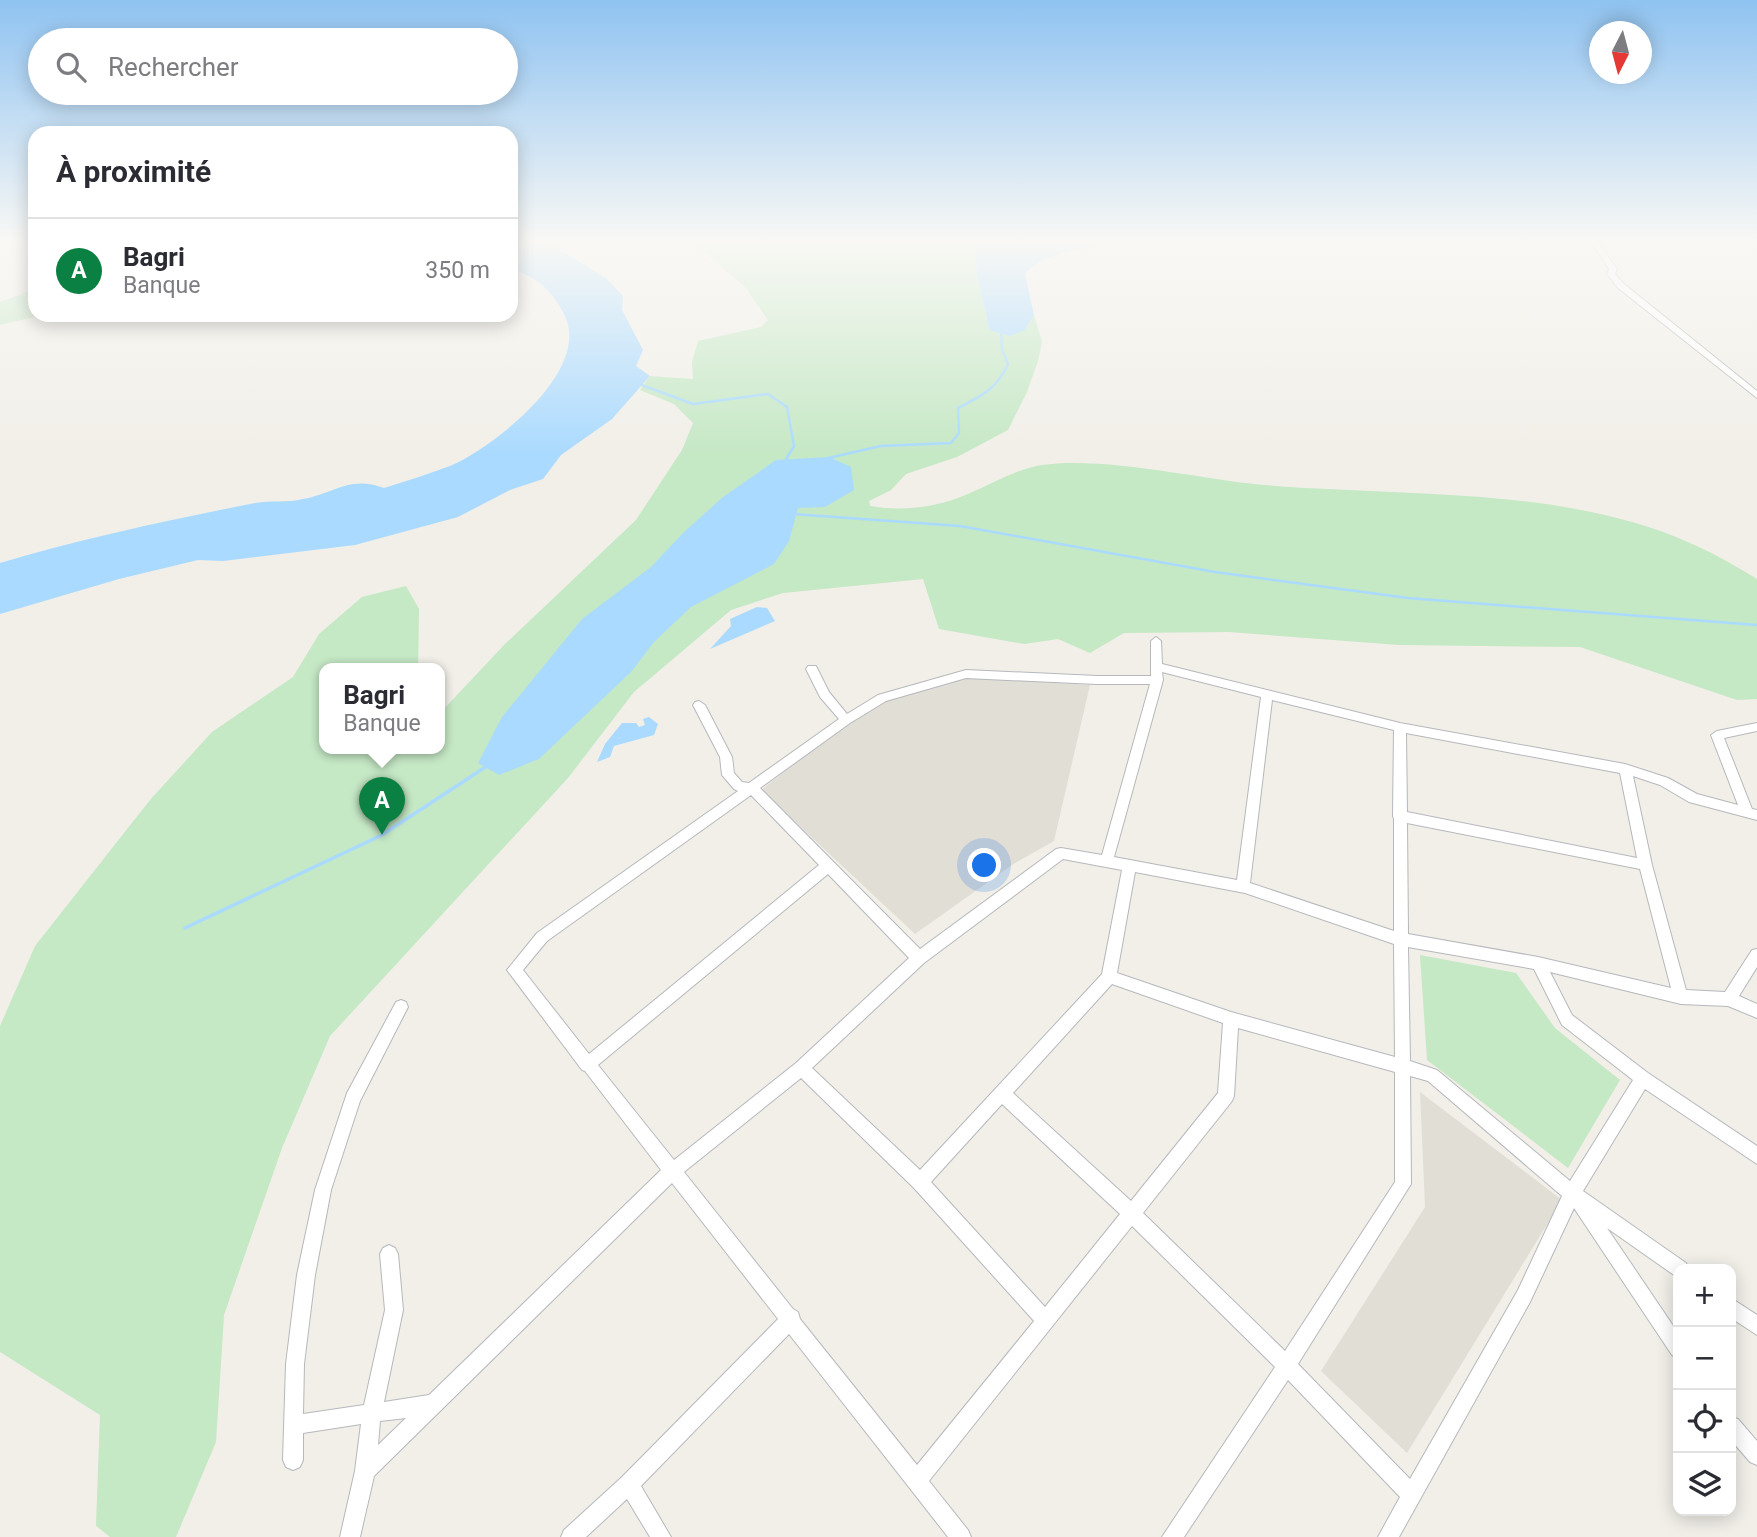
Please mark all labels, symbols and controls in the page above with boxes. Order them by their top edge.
north arrow [1589,21,1652,84]
search box [28,28,518,105]
icon: search [52,48,90,86]
text: Rechercher [108,52,239,82]
text: À proximité [56,154,211,189]
text: Bagri [123,242,185,272]
text: A [71,257,87,284]
text: 350 m [425,257,490,284]
text: Banque [123,272,201,299]
popup [319,663,445,754]
text: Bagri [343,680,405,710]
text: Banque [343,710,421,737]
pin: A [359,777,405,835]
your location [967,848,1001,882]
map controls [1673,1264,1736,1516]
button: + [1673,1264,1736,1327]
button: − [1673,1327,1736,1390]
button: locate [1673,1390,1736,1453]
button: layers [1673,1453,1736,1516]

